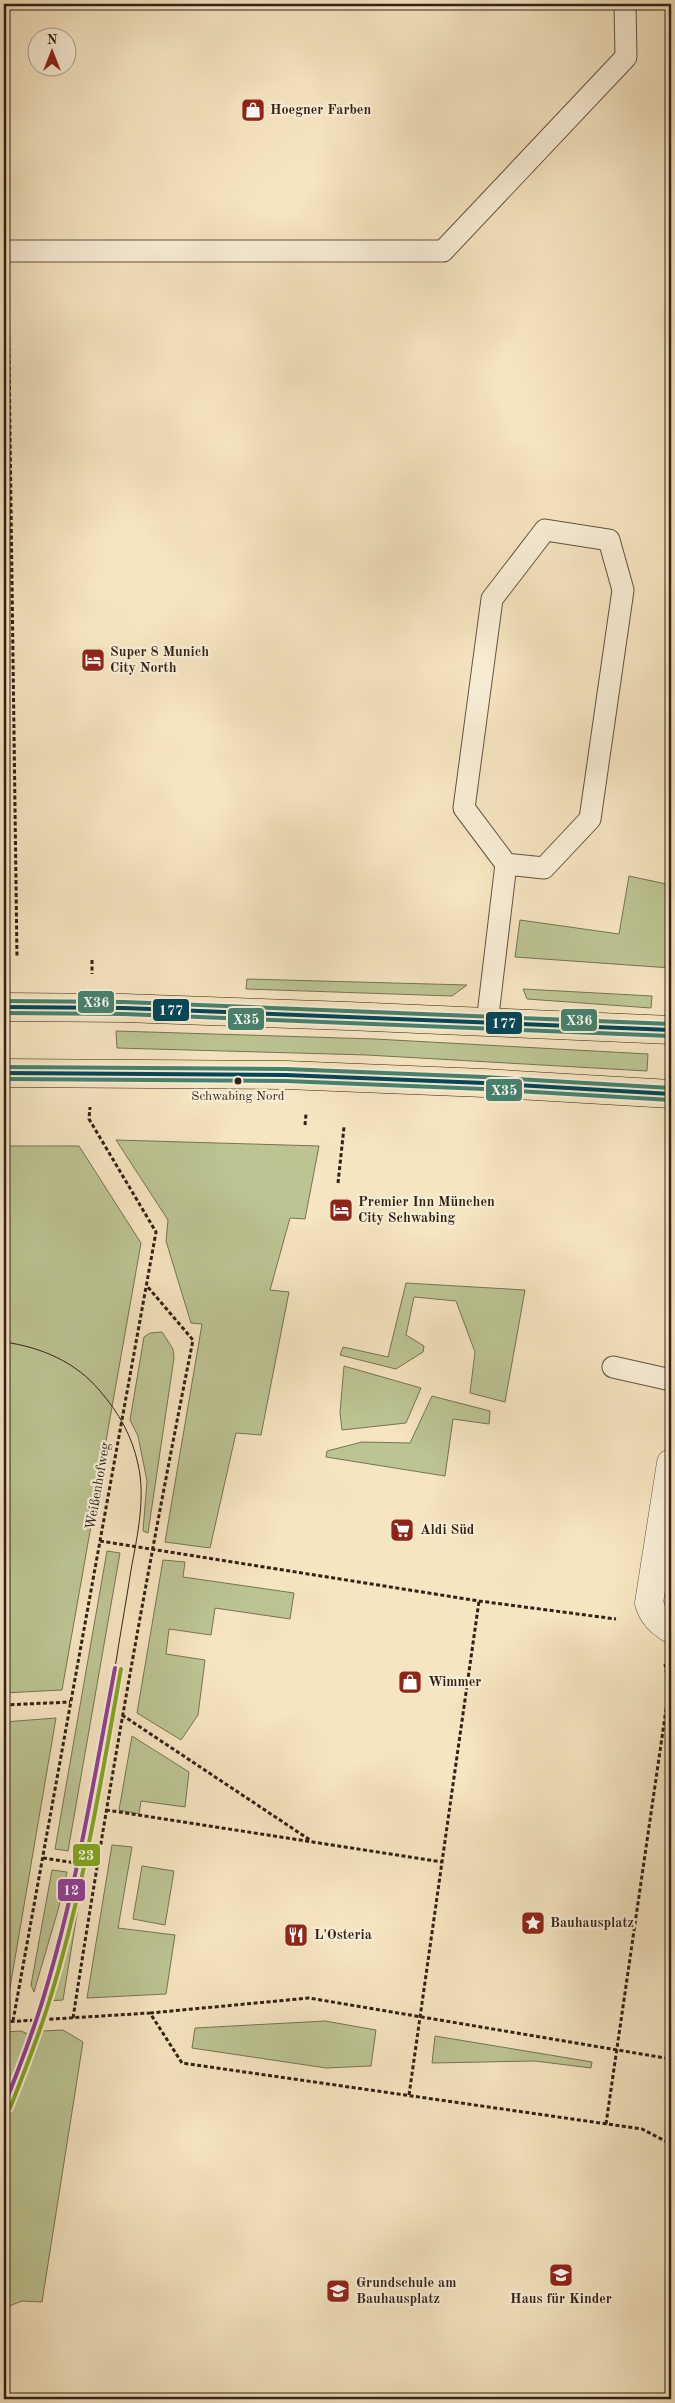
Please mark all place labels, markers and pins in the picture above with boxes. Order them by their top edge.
shop icon: Hoegner Farben [240,97,266,123]
place label: Hoegner Farben [270,103,371,117]
place label: Super 8 Munich City North [110,645,209,675]
hotel icon: Super 8 Munich City North [80,647,106,673]
marker: Schwabing Nord [233,1076,243,1086]
place label: Schwabing Nord [191,1090,285,1103]
place label: Premier Inn München City Schwabing [358,1195,495,1225]
hotel icon: Premier Inn München City Schwabing [328,1197,354,1223]
supermarket icon: Aldi Süd [389,1517,415,1543]
place label: Aldi Süd [420,1523,475,1537]
shop icon: Wimmer [397,1669,423,1695]
place label: Wimmer [428,1675,481,1689]
place icon: Bauhausplatz [520,1910,546,1936]
place label: Bauhausplatz [550,1916,634,1930]
restaurant icon: L'Osteria [283,1922,309,1948]
place label: L'Osteria [314,1928,372,1942]
school or university icon: Haus für Kinder [548,2262,574,2288]
place label: Grundschule am Bauhausplatz [356,2276,456,2306]
school or university icon: Grundschule am Bauhausplatz [325,2278,351,2304]
place label: Haus für Kinder [510,2292,612,2306]

